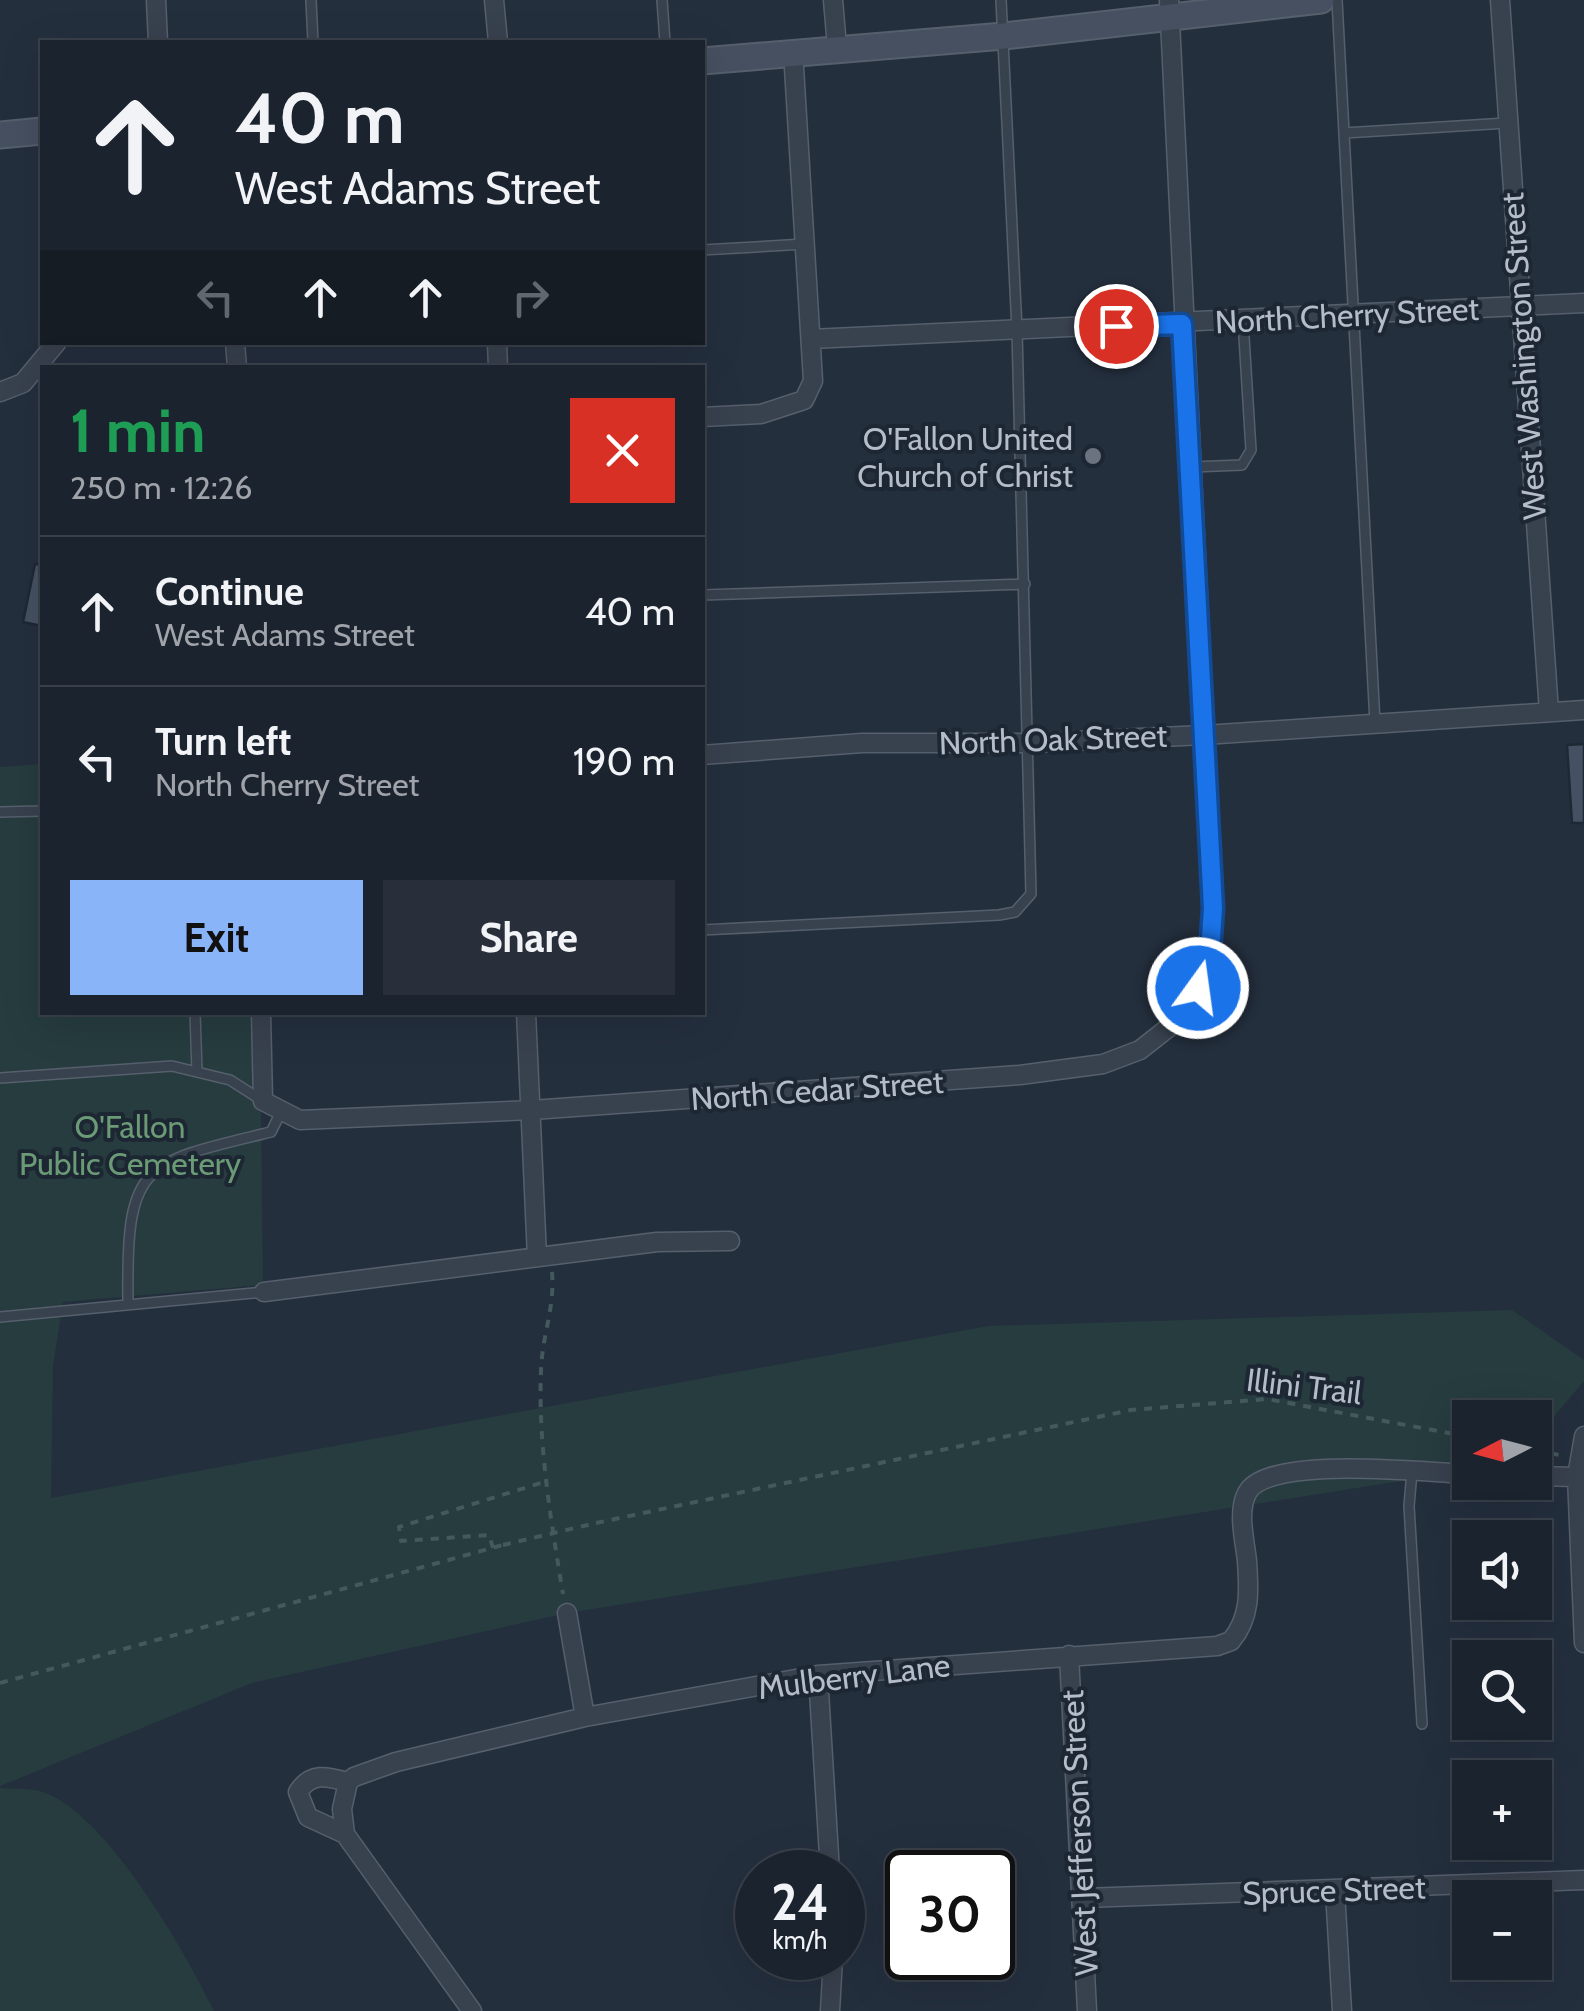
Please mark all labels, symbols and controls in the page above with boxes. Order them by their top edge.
text: 40 m [235,75,404,161]
icon: ahead [70,80,200,210]
text: West Adams Street [235,161,600,215]
street label: West Washington Street [1492,191,1554,521]
icon: left [188,270,243,325]
icon: ahead [293,270,348,325]
icon: ahead [398,270,453,325]
icon: right [503,270,558,325]
pin [1074,284,1159,369]
street label: North Cherry Street [1214,289,1480,341]
icon: arrive [1089,299,1144,354]
text: 1 min [70,394,205,467]
button: close [570,398,675,503]
place label: O'Fallon United Church of Christ [857,419,1073,495]
marker: O'Fallon United Church of Christ [1082,445,1104,467]
text: 250 m · 12:26 [70,468,253,507]
text: Continue [155,568,304,615]
icon: ahead [70,584,125,639]
text: 40 m [585,588,675,635]
text: West Adams Street [155,615,415,654]
street label: North Oak Street [938,716,1168,762]
text: Turn left [155,718,291,765]
icon: left [70,734,125,789]
text: 190 m [573,738,675,785]
text: North Cherry Street [155,765,419,804]
button: Exit [70,880,363,995]
button: Share [383,880,675,995]
position arrow [1146,936,1250,1040]
street label: North Cedar Street [689,1062,945,1118]
park label: O'Fallon Public Cemetery [19,1107,241,1183]
street label: Illini Trail [1244,1360,1364,1412]
north arrow [1452,1400,1552,1500]
map controls [1452,1400,1552,1980]
button: sound [1452,1520,1552,1620]
button: search [1452,1640,1552,1740]
street label: Mulberry Lane [756,1645,952,1707]
street label: West Jefferson Street [1052,1689,1106,1977]
button: + [1452,1760,1552,1860]
speed limit sign: 30 [885,1850,1015,1980]
street label: Spruce Street [1242,1867,1426,1913]
text: 24 [771,1872,829,1933]
button: − [1452,1880,1552,1980]
text: km/h [773,1925,827,1955]

